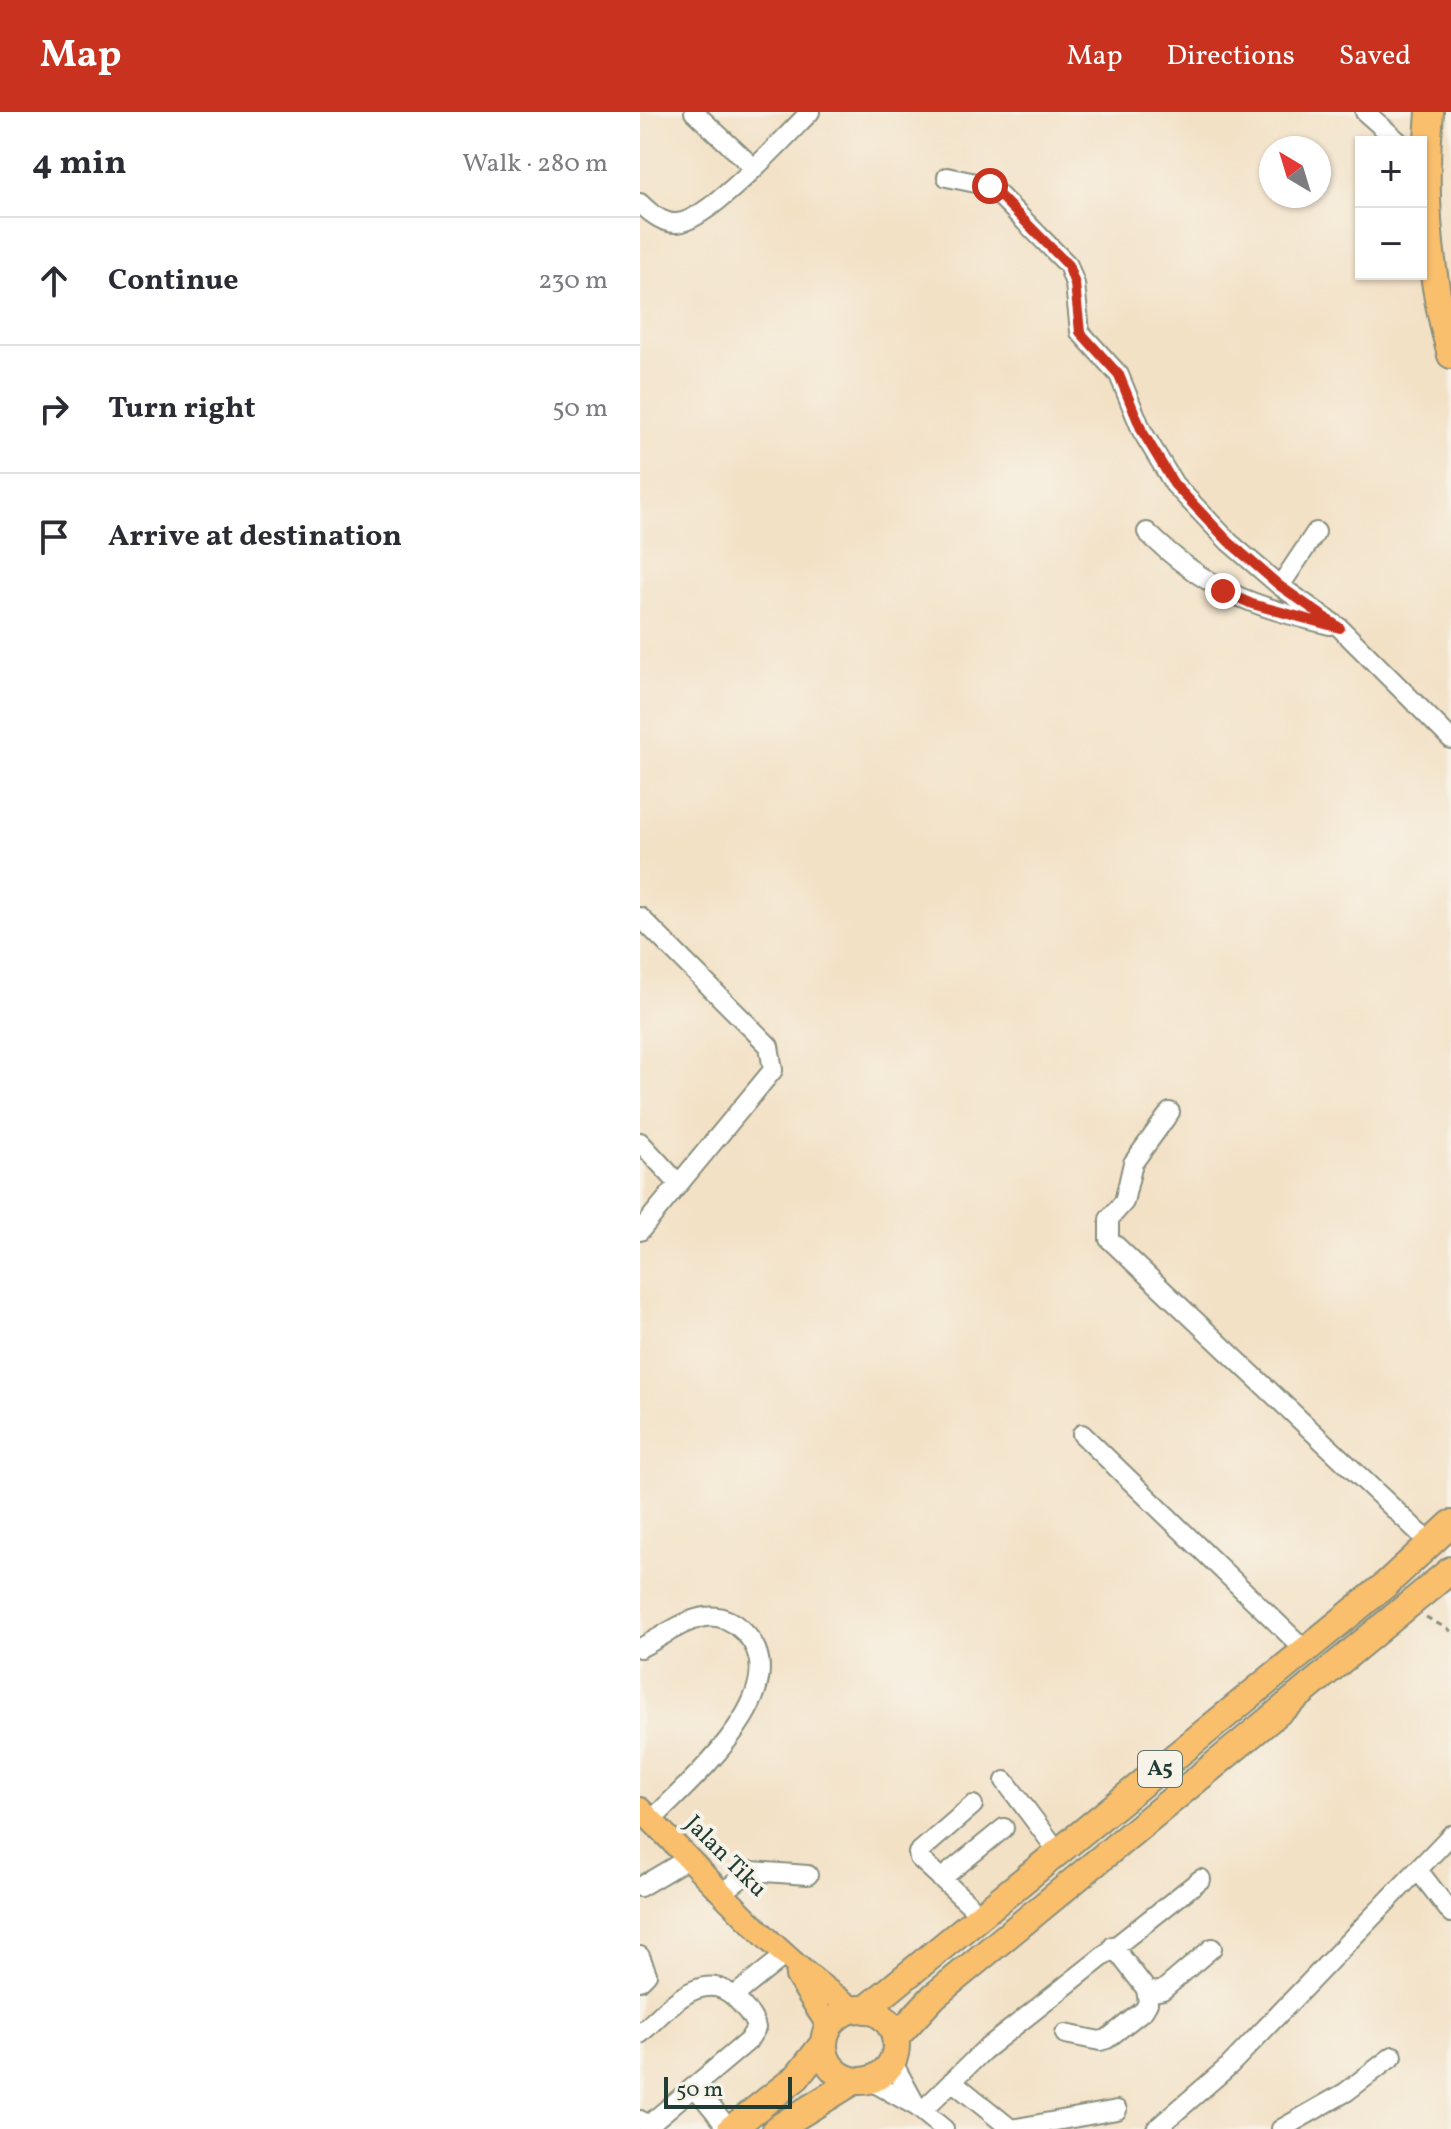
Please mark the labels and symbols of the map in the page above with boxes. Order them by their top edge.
north arrow [1259,136,1331,208]
route start [972,168,1008,204]
route end [1205,573,1241,609]
road number: A5 [1138,1751,1182,1787]
street label: Jalan Tiku [676,1808,774,1906]
scale bar [664,2073,792,2109]

